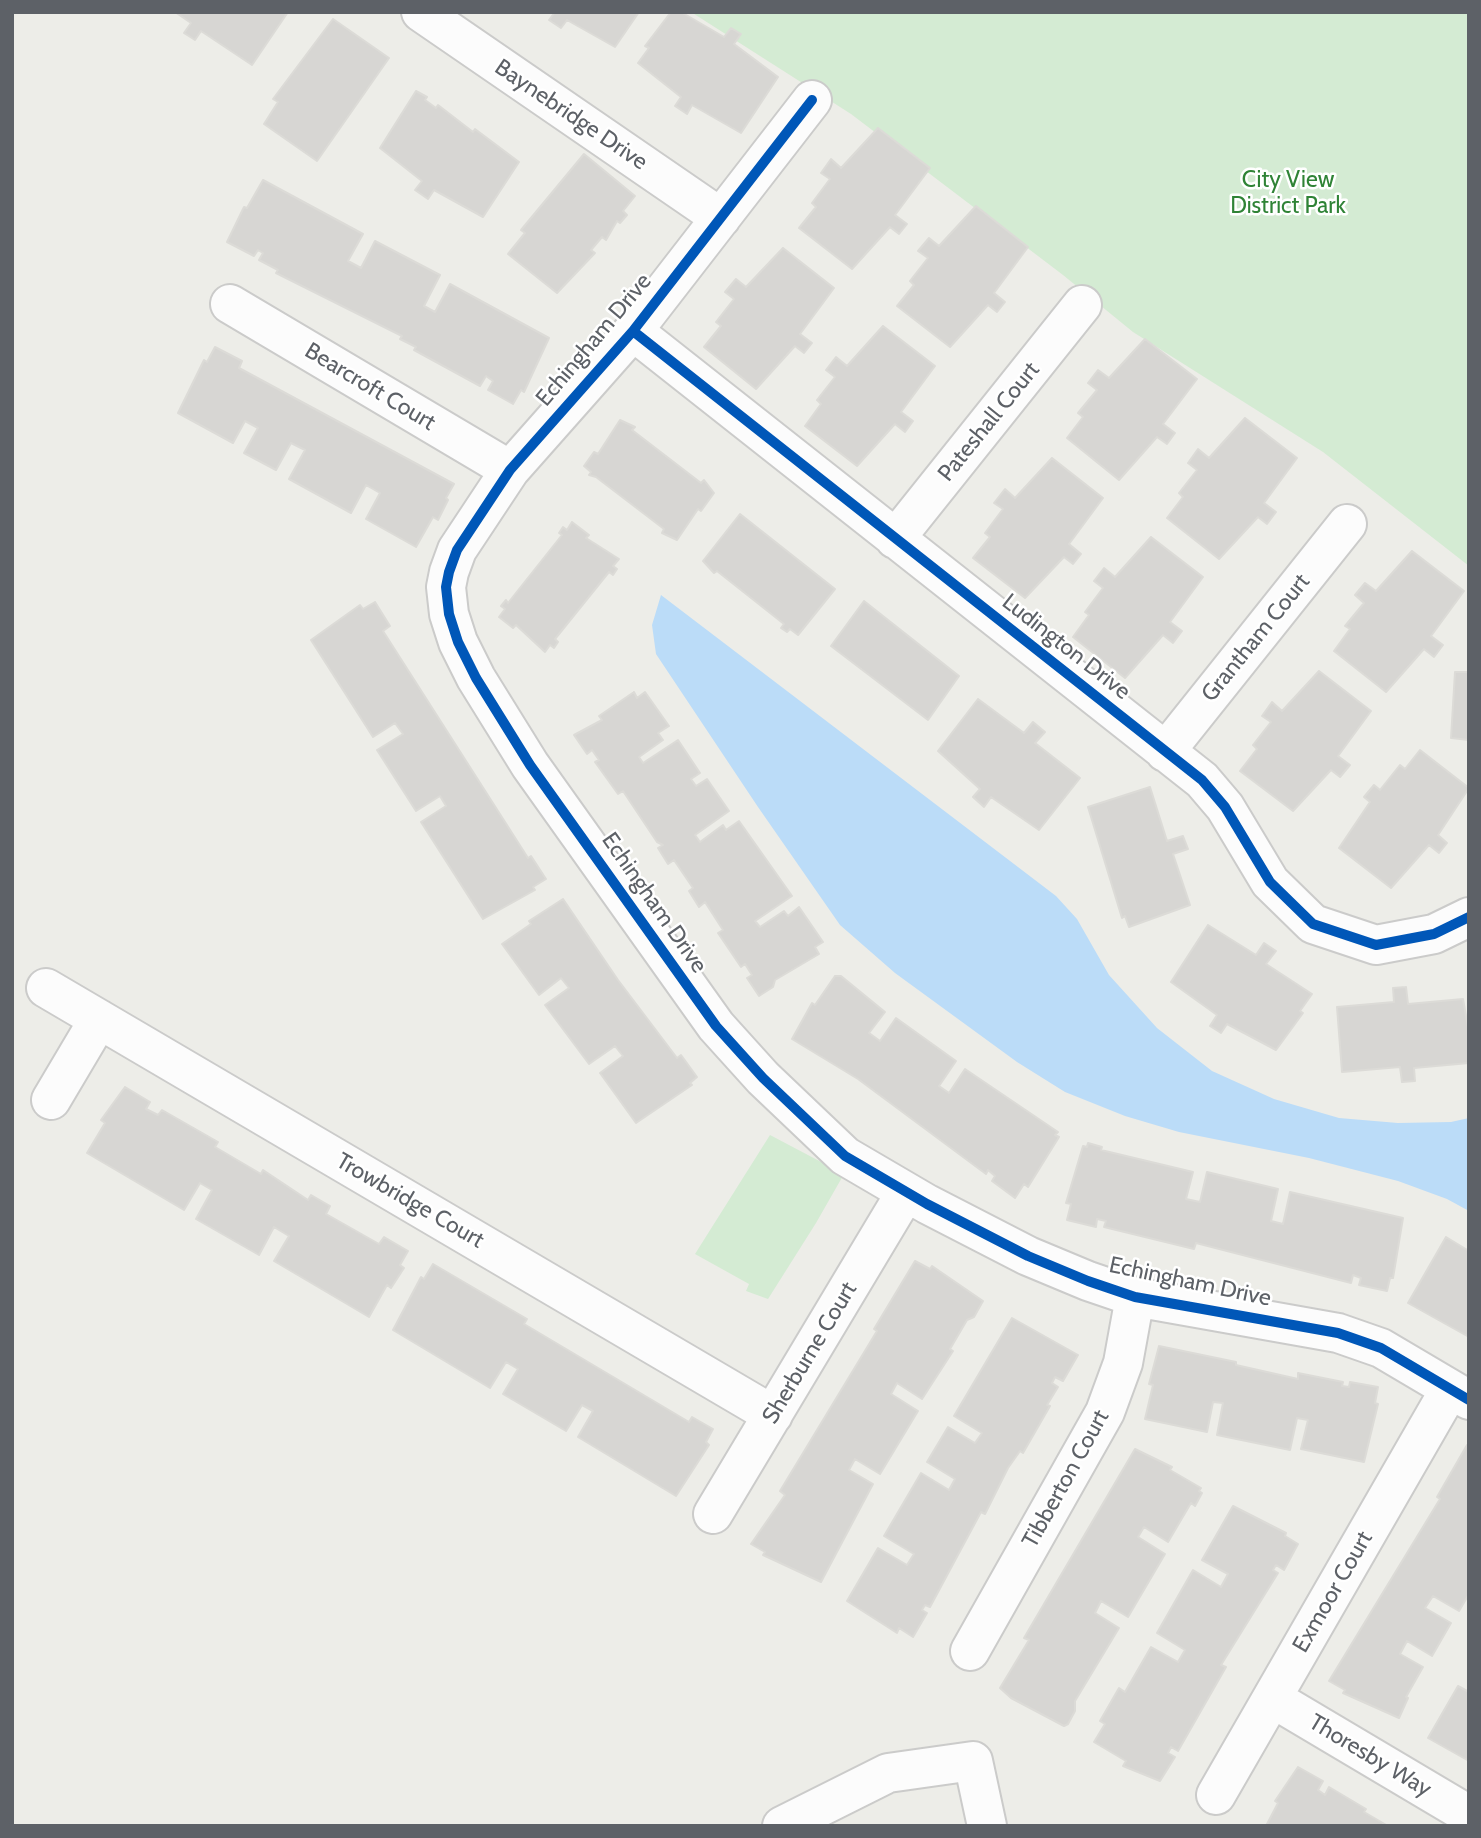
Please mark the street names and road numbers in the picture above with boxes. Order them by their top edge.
street label: Baynebridge Drive [489,54,653,176]
street label: Echingham Drive [530,268,658,412]
street label: Bearcroft Court [300,337,440,437]
street label: Pateshall Court [932,357,1046,487]
street label: Grantham Court [1196,569,1316,707]
street label: Ludington Drive [996,588,1136,706]
street label: Echingham Drive [595,828,713,978]
street label: Trowbridge Court [331,1148,489,1254]
street label: Echingham Drive [1106,1251,1274,1313]
street label: Sherburne Court [757,1277,863,1429]
street label: Tibberton Court [1017,1405,1115,1553]
street label: Exmoor Court [1287,1527,1379,1657]
street label: Thoresby Way [1304,1709,1436,1803]

